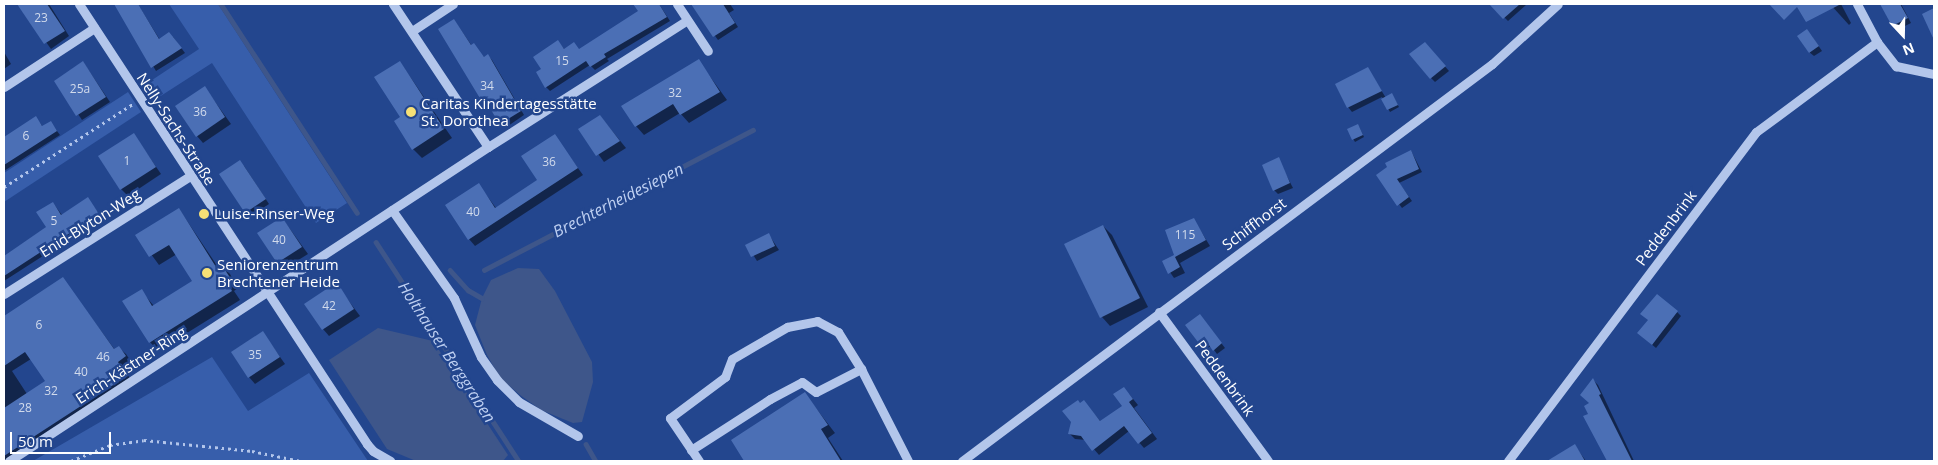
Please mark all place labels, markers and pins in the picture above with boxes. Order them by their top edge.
place label: Caritas Kindertagesstätte St. Dorothea [421,94,597,129]
marker: Caritas Kindertagesstätte St. Dorothea [405,106,417,118]
place label: Luise-Rinser-Weg [214,205,334,223]
marker: Luise-Rinser-Weg [198,208,210,220]
place label: Seniorenzentrum Brechtener Heide [217,255,340,290]
marker: Seniorenzentrum Brechtener Heide [201,267,213,279]

